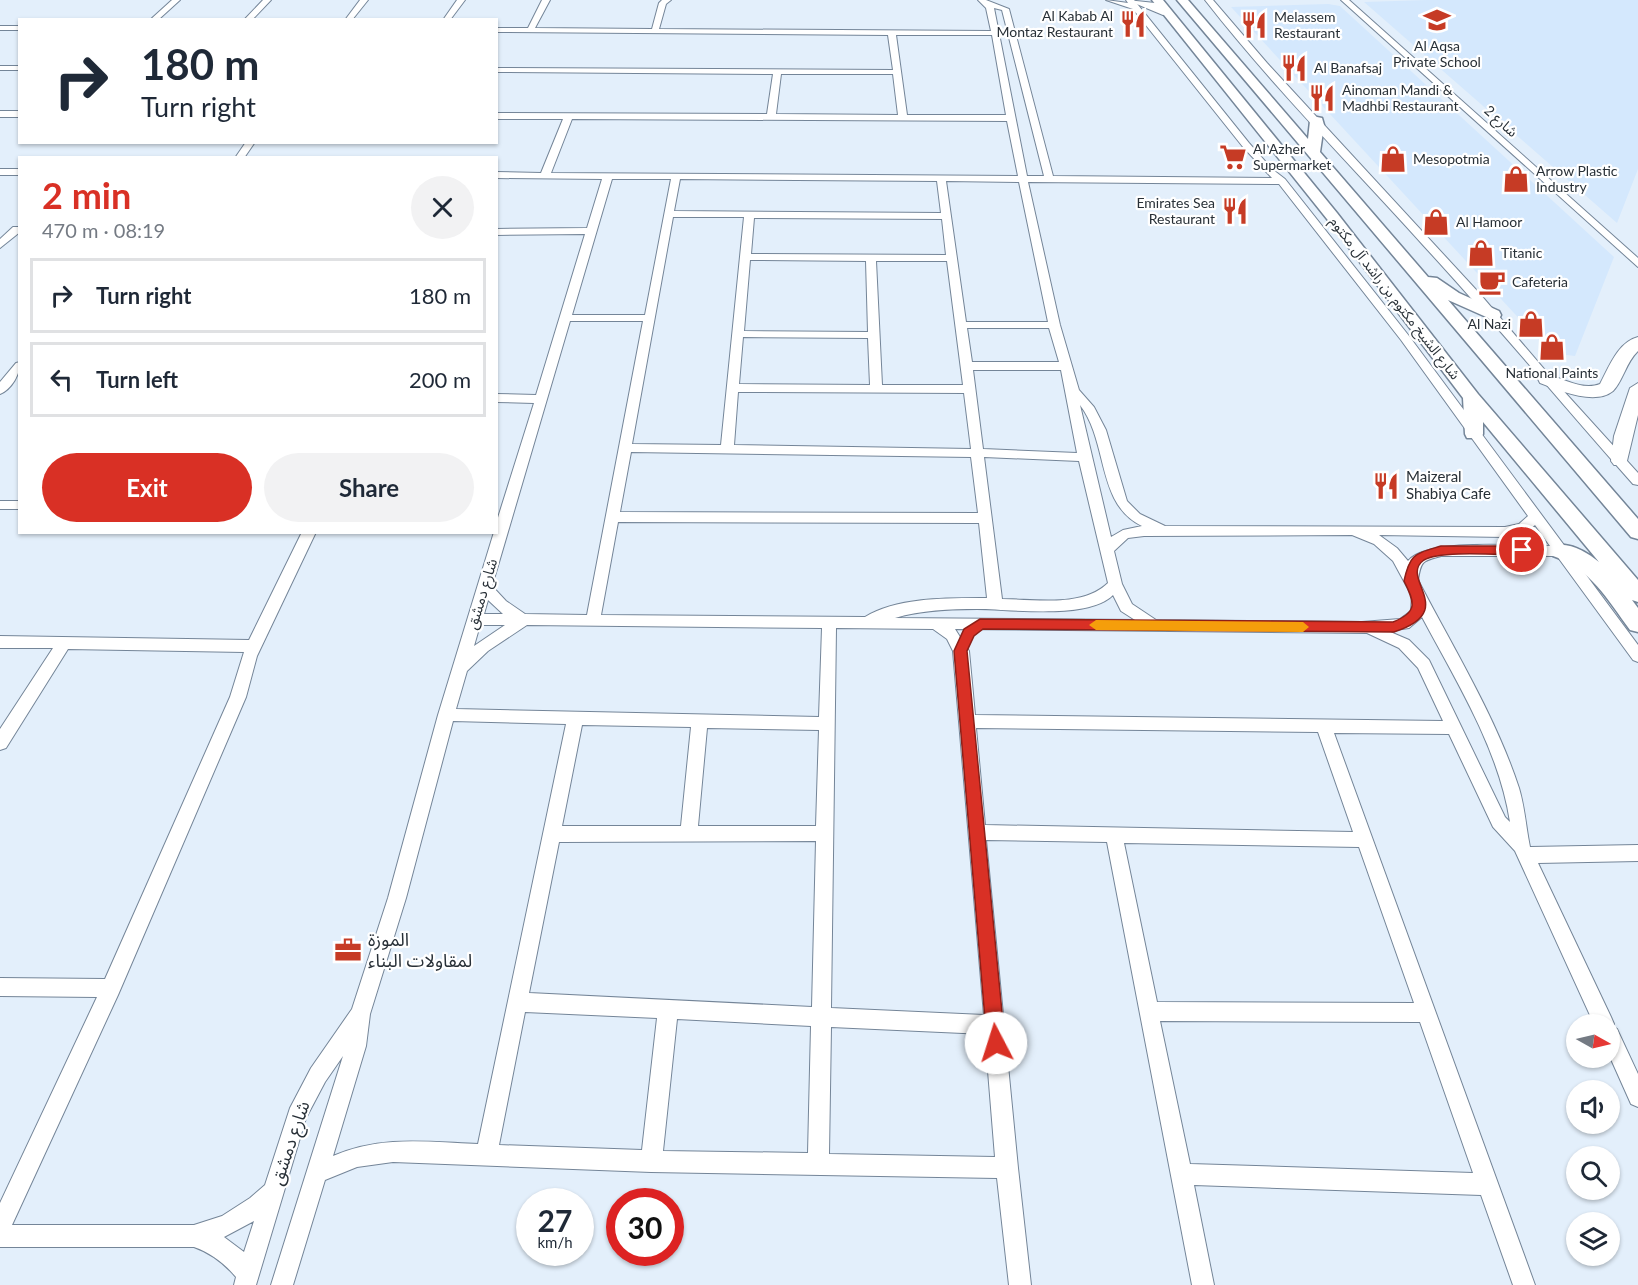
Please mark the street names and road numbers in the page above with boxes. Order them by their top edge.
street label: شارع 2 [1479,101,1522,142]
street label: شارع الشيخ مكتوم بن راشد آل مكتوم [1324,213,1464,384]
street label: شارع دمشق [462,556,504,632]
street label: شارع دمشق [264,1098,317,1189]

